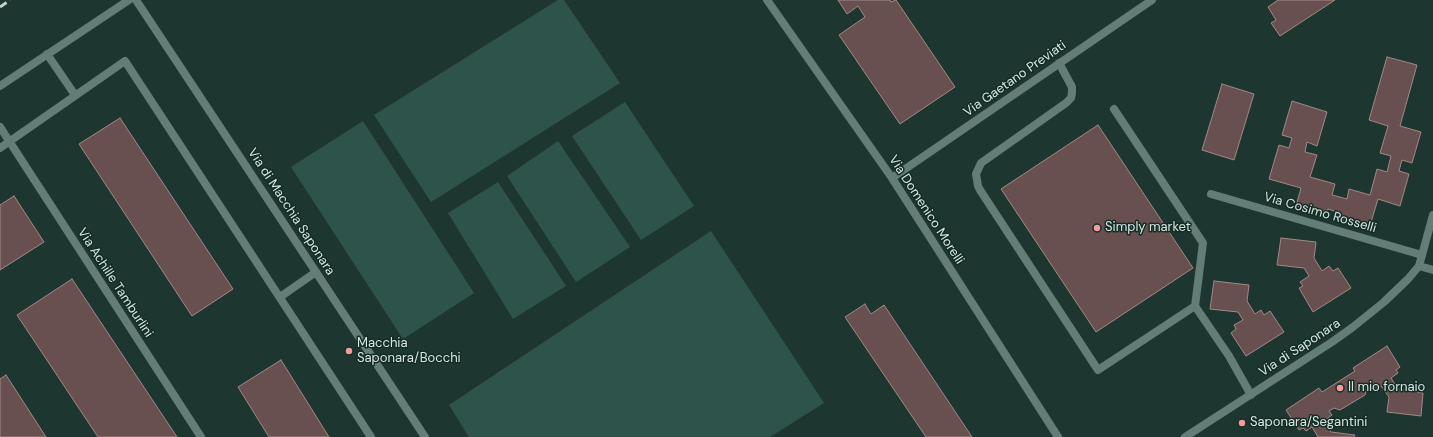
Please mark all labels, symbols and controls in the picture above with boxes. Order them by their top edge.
street label: Via Gaetano Previati [961,38,1069,120]
street label: Via di Macchia Saponara [244,146,338,278]
street label: Via Domenico Morelli [885,153,967,267]
street label: Via Cosimo Rosselli [1262,189,1378,237]
place label: Simply market [1105,220,1191,236]
marker: Simply market [1092,223,1102,233]
street label: Via Achille Tamburlini [74,225,156,341]
street label: Via di Saponara [1256,316,1344,380]
place label: Macchia Saponara/Bocchi [357,336,461,367]
marker: Macchia Saponara/Bocchi [344,346,354,356]
place label: Il mio fornaio [1348,380,1425,396]
marker: Il mio fornaio [1335,383,1345,393]
place label: Saponara/Segantini [1250,415,1367,431]
marker: Saponara/Segantini [1237,418,1247,428]

